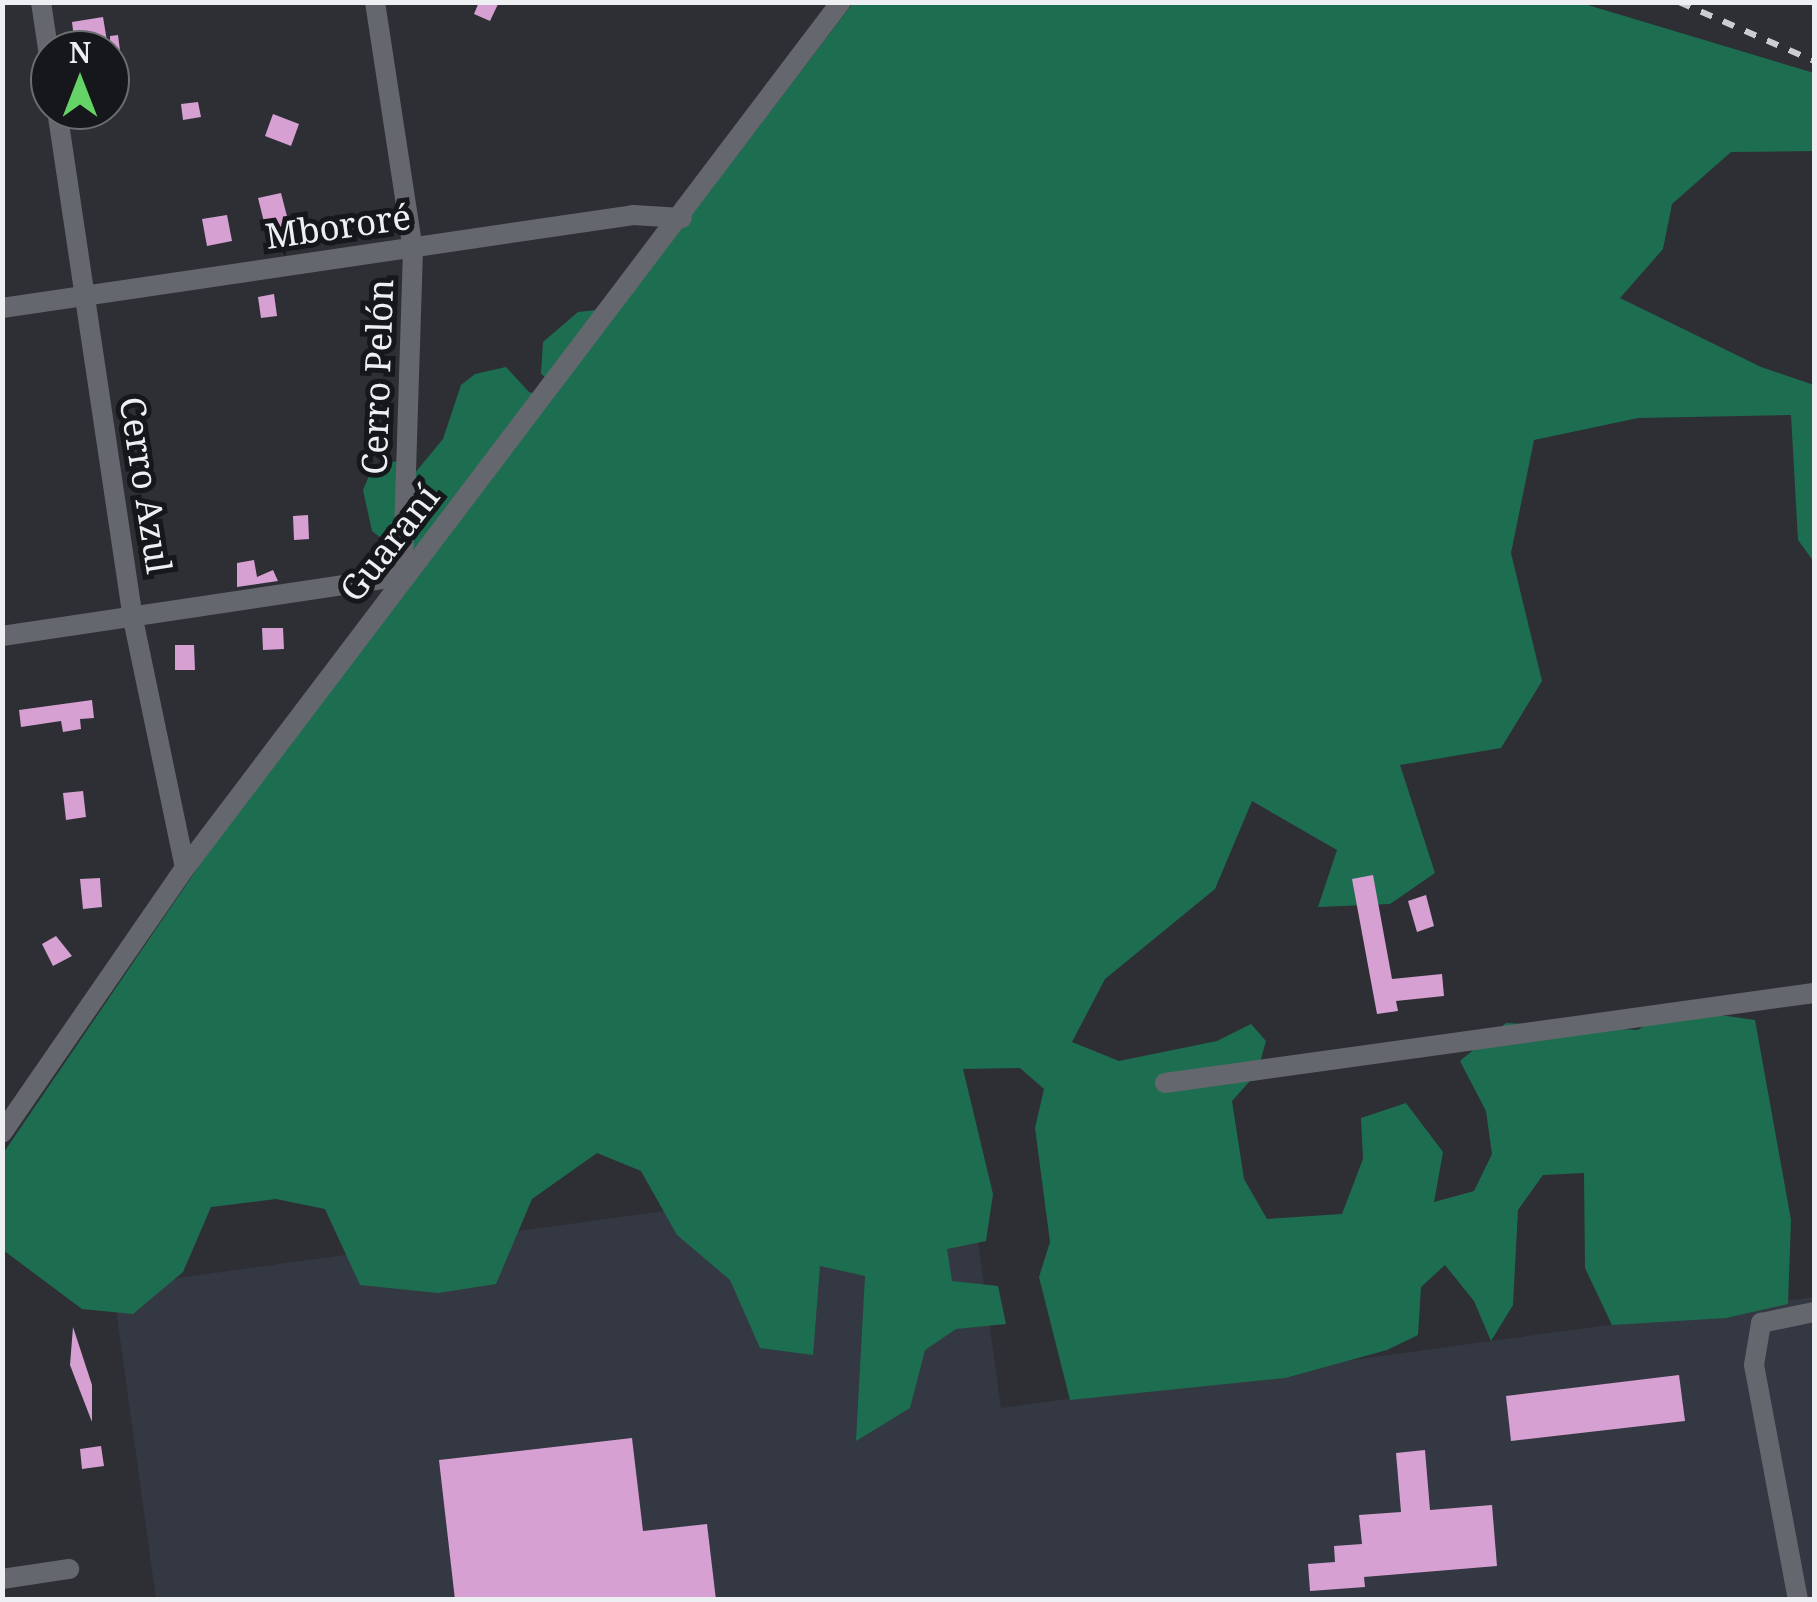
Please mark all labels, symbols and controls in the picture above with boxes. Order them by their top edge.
north arrow [30,30,130,130]
text: N [69,33,91,71]
street label: Mbororé [263,195,413,257]
street label: Cerro Pelón [353,278,401,476]
street label: Cerro Azul [111,394,181,576]
street label: Guaraní [331,476,447,610]

